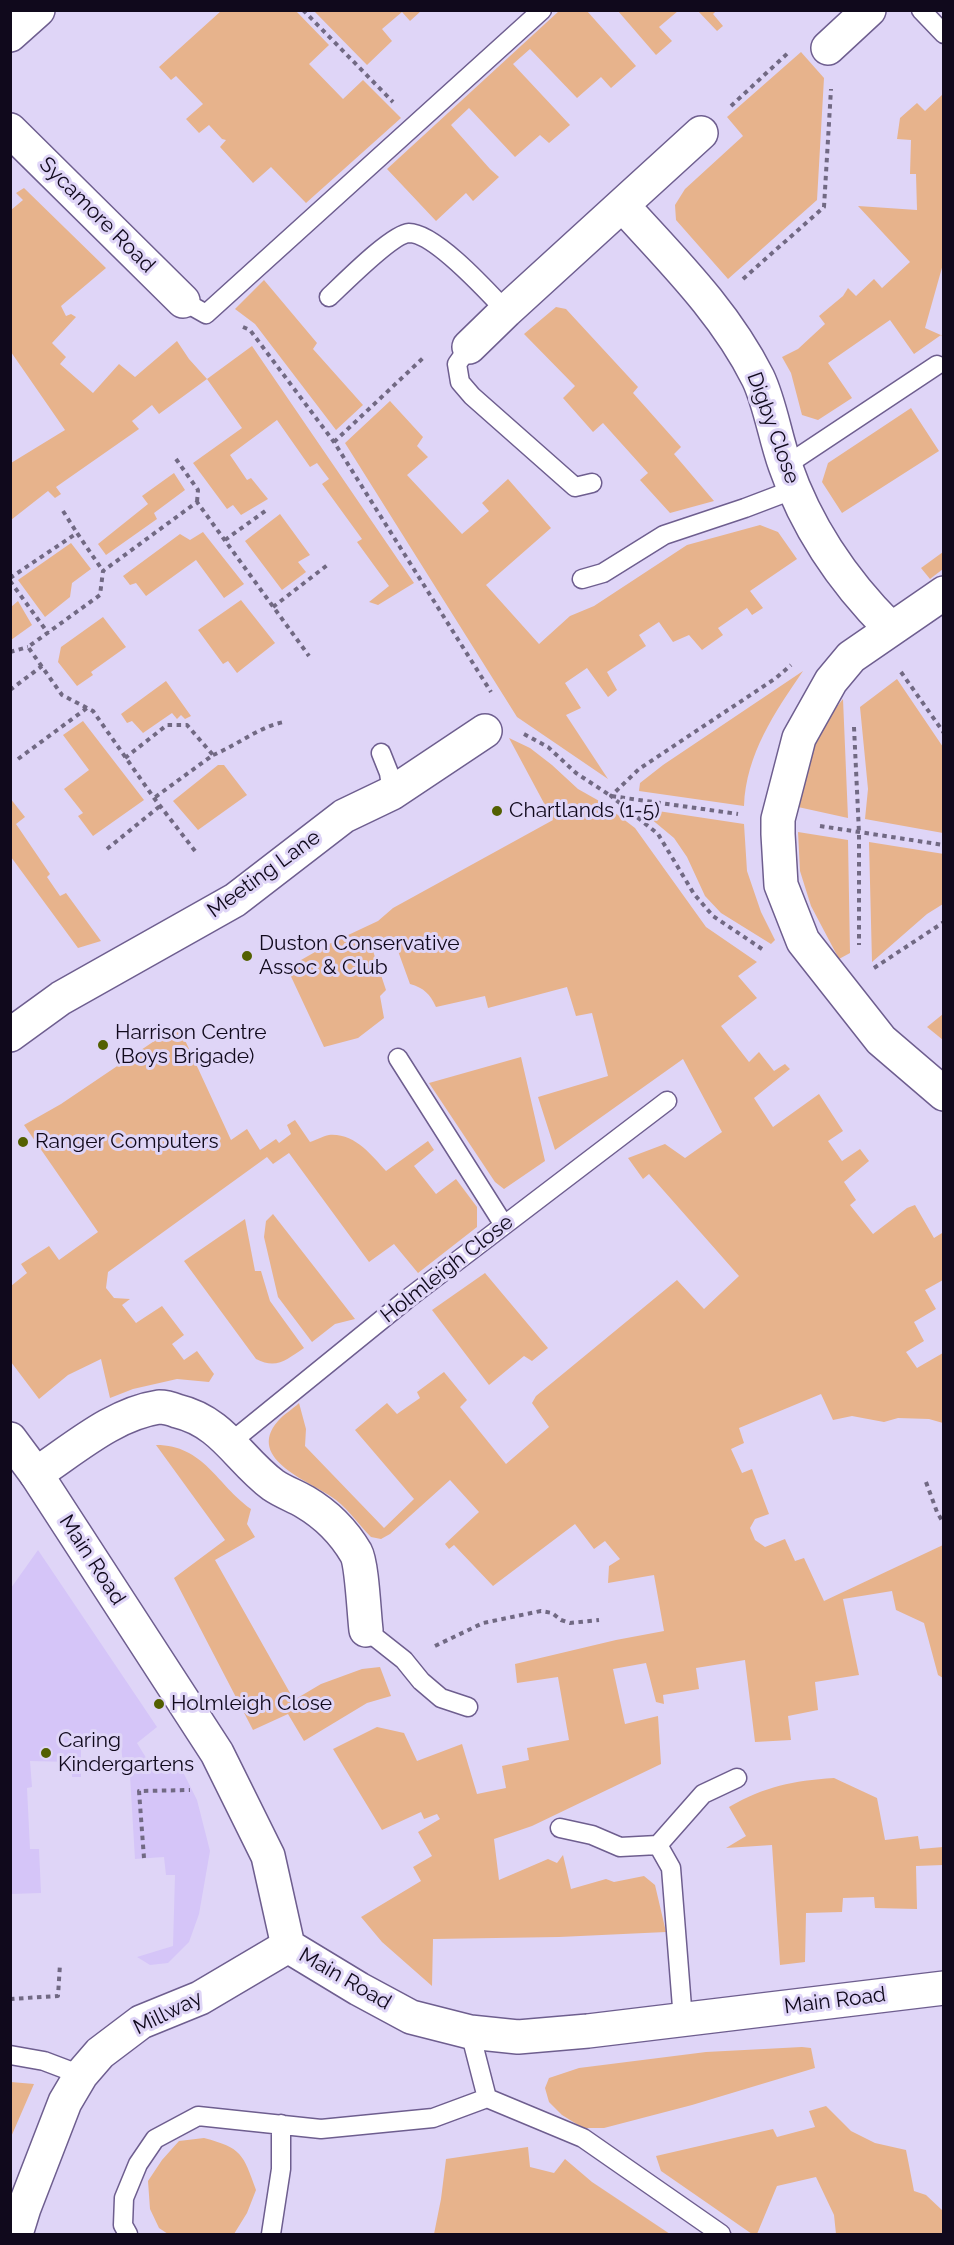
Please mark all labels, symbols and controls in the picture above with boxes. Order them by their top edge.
street label: Sycamore Road [34,152,160,278]
street label: Digby Close [741,369,805,487]
place label: Chartlands (1-5) [509,798,660,824]
marker: Chartlands (1-5) [490,804,504,818]
street label: Meeting Lane [203,825,325,923]
place label: Duston Conservative Assoc & Club [259,931,460,981]
marker: Duston Conservative Assoc & Club [240,949,254,963]
place label: Harrison Centre (Boys Brigade) [115,1020,267,1070]
marker: Harrison Centre (Boys Brigade) [96,1038,110,1052]
place label: Ranger Computers [35,1129,219,1155]
marker: Ranger Computers [16,1135,30,1149]
street label: Holmleigh Close [376,1209,518,1329]
street label: Main Road [54,1510,130,1610]
place label: Holmleigh Close [171,1691,332,1717]
marker: Holmleigh Close [152,1697,166,1711]
place label: Caring Kindergartens [58,1728,194,1778]
marker: Caring Kindergartens [39,1746,53,1760]
street label: Main Road [294,1943,396,2015]
street label: Main Road [783,1982,887,2020]
street label: Millway [130,1986,206,2040]

